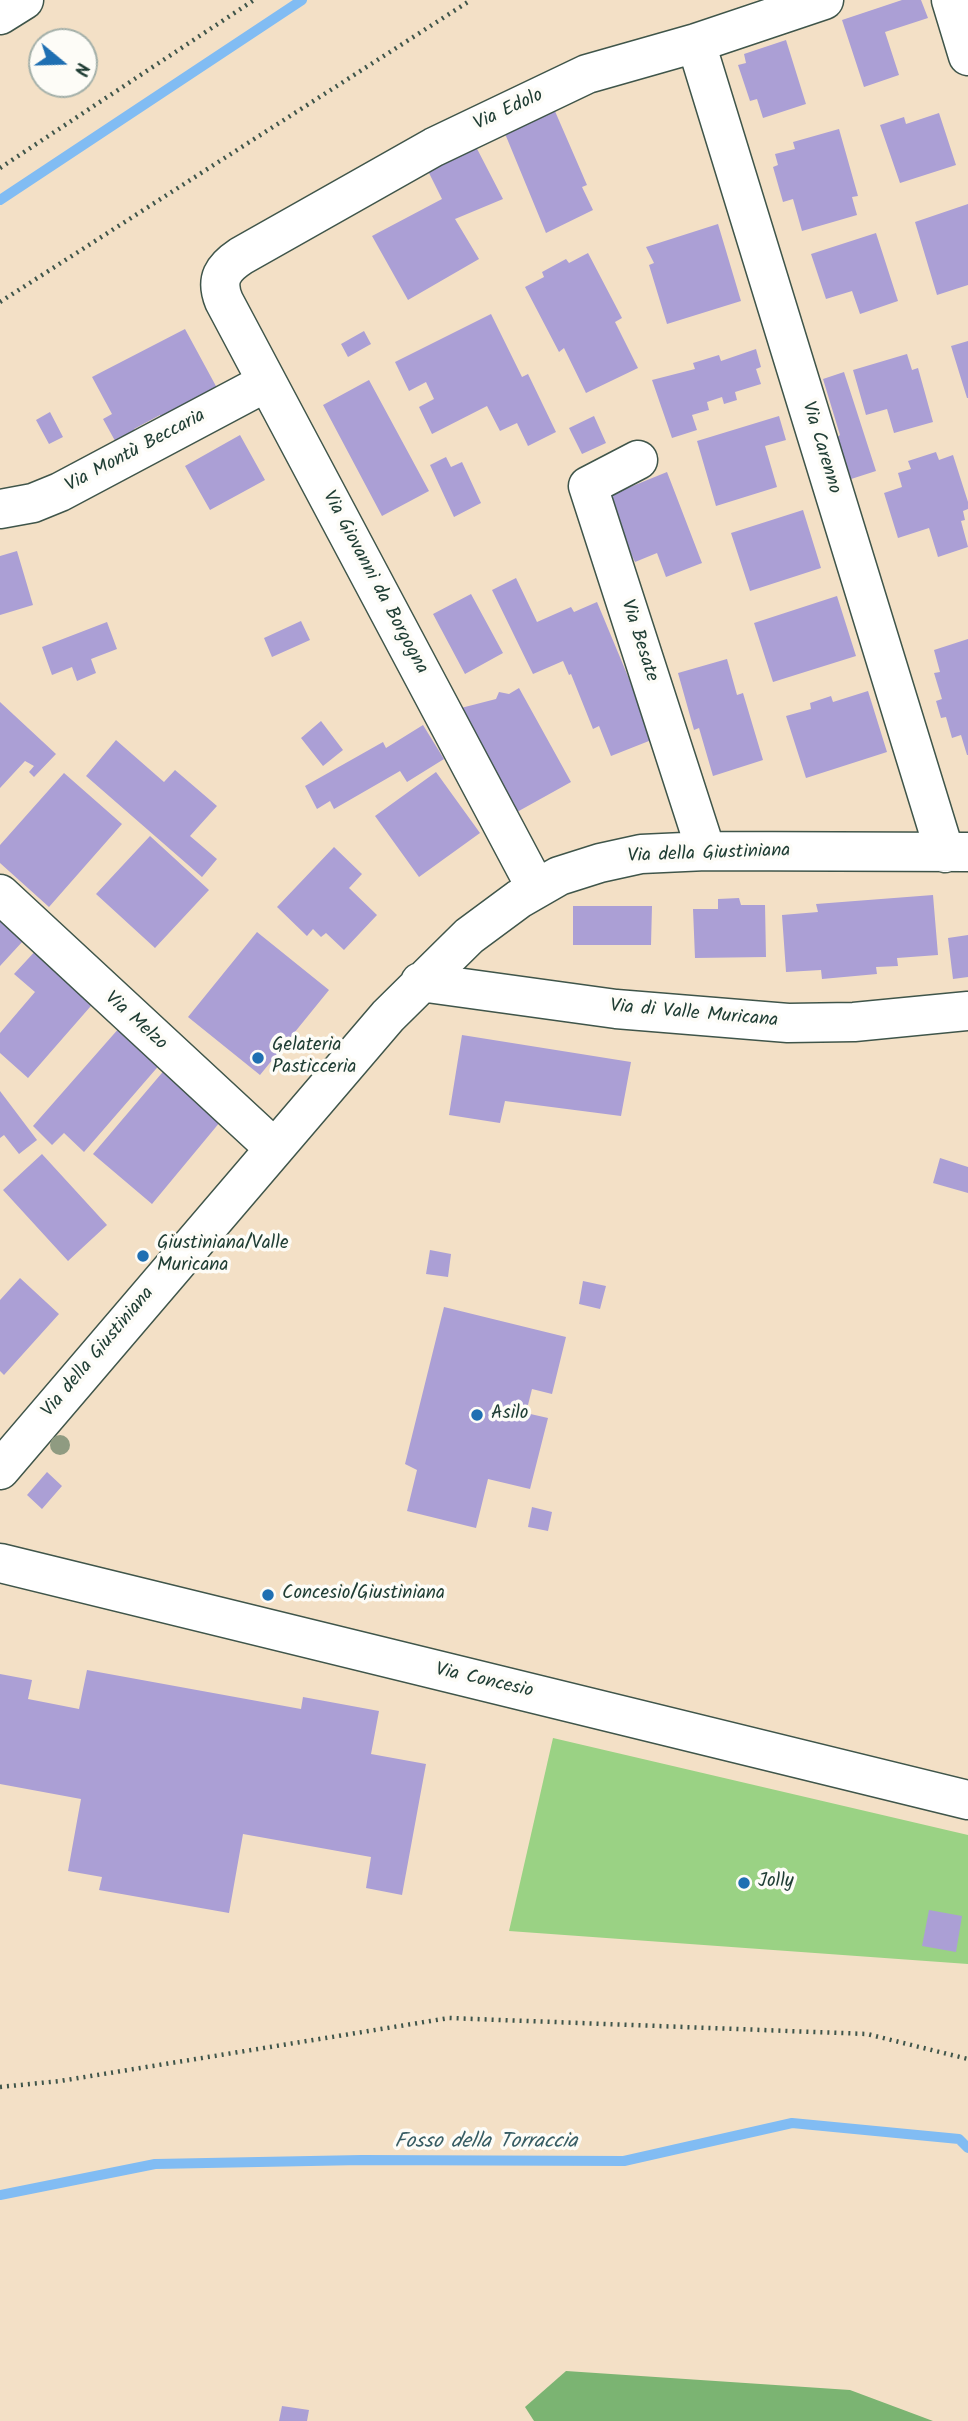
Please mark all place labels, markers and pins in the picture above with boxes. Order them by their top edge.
place label: Gelateria Pasticceria [272,1036,356,1080]
marker: Gelateria Pasticceria [250,1050,266,1066]
place label: Giustiniana/Valle Muricana [157,1234,288,1278]
marker: Giustiniana/Valle Muricana [135,1248,151,1264]
place label: Asilo [491,1404,528,1426]
marker: Asilo [469,1407,485,1423]
place label: Concesio/Giustiniana [282,1584,445,1606]
marker: Concesio/Giustiniana [260,1587,276,1603]
place label: Jolly [758,1872,794,1894]
marker: Jolly [736,1875,752,1891]

